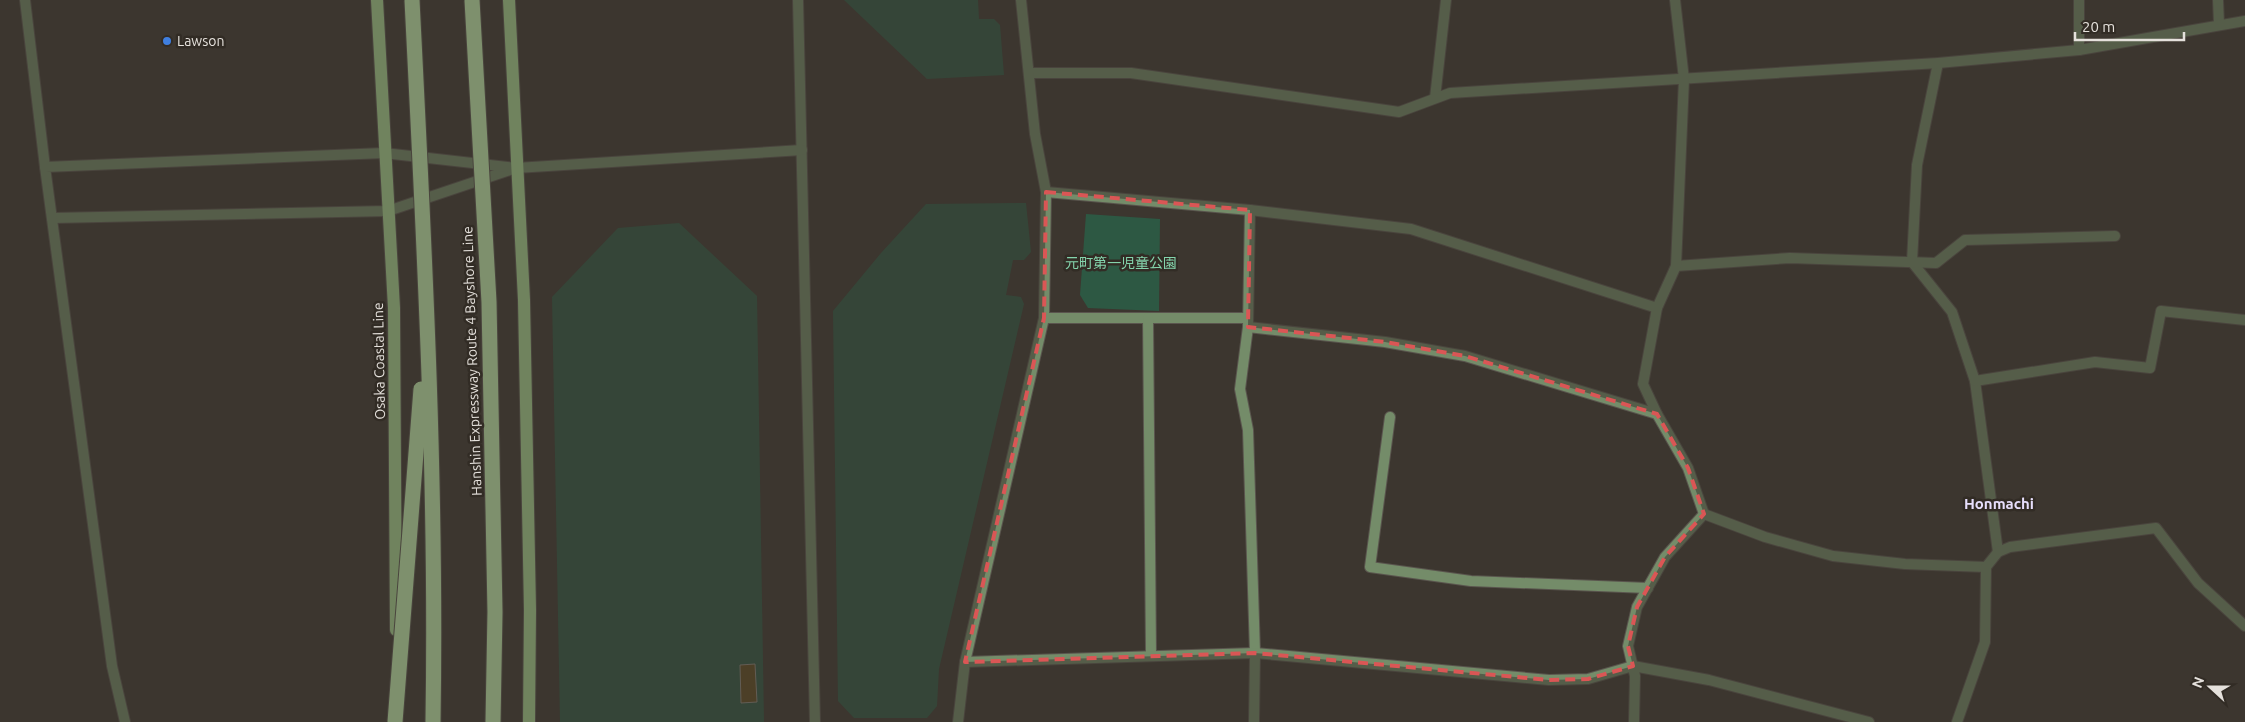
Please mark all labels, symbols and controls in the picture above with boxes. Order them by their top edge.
scale bar [2075,10,2184,42]
text: 20 m [2082,18,2115,35]
place label: Lawson [177,33,224,49]
marker: Lawson [161,35,173,47]
street label: Hanshin Expressway Route 4 Bayshore Line [459,226,485,496]
park label: 元町第一児童公園 [1065,255,1177,271]
street label: Osaka Coastal Line [370,302,388,420]
district label: Honmachi [1964,495,2034,512]
north arrow [2185,662,2235,712]
text: N [2189,675,2207,690]

